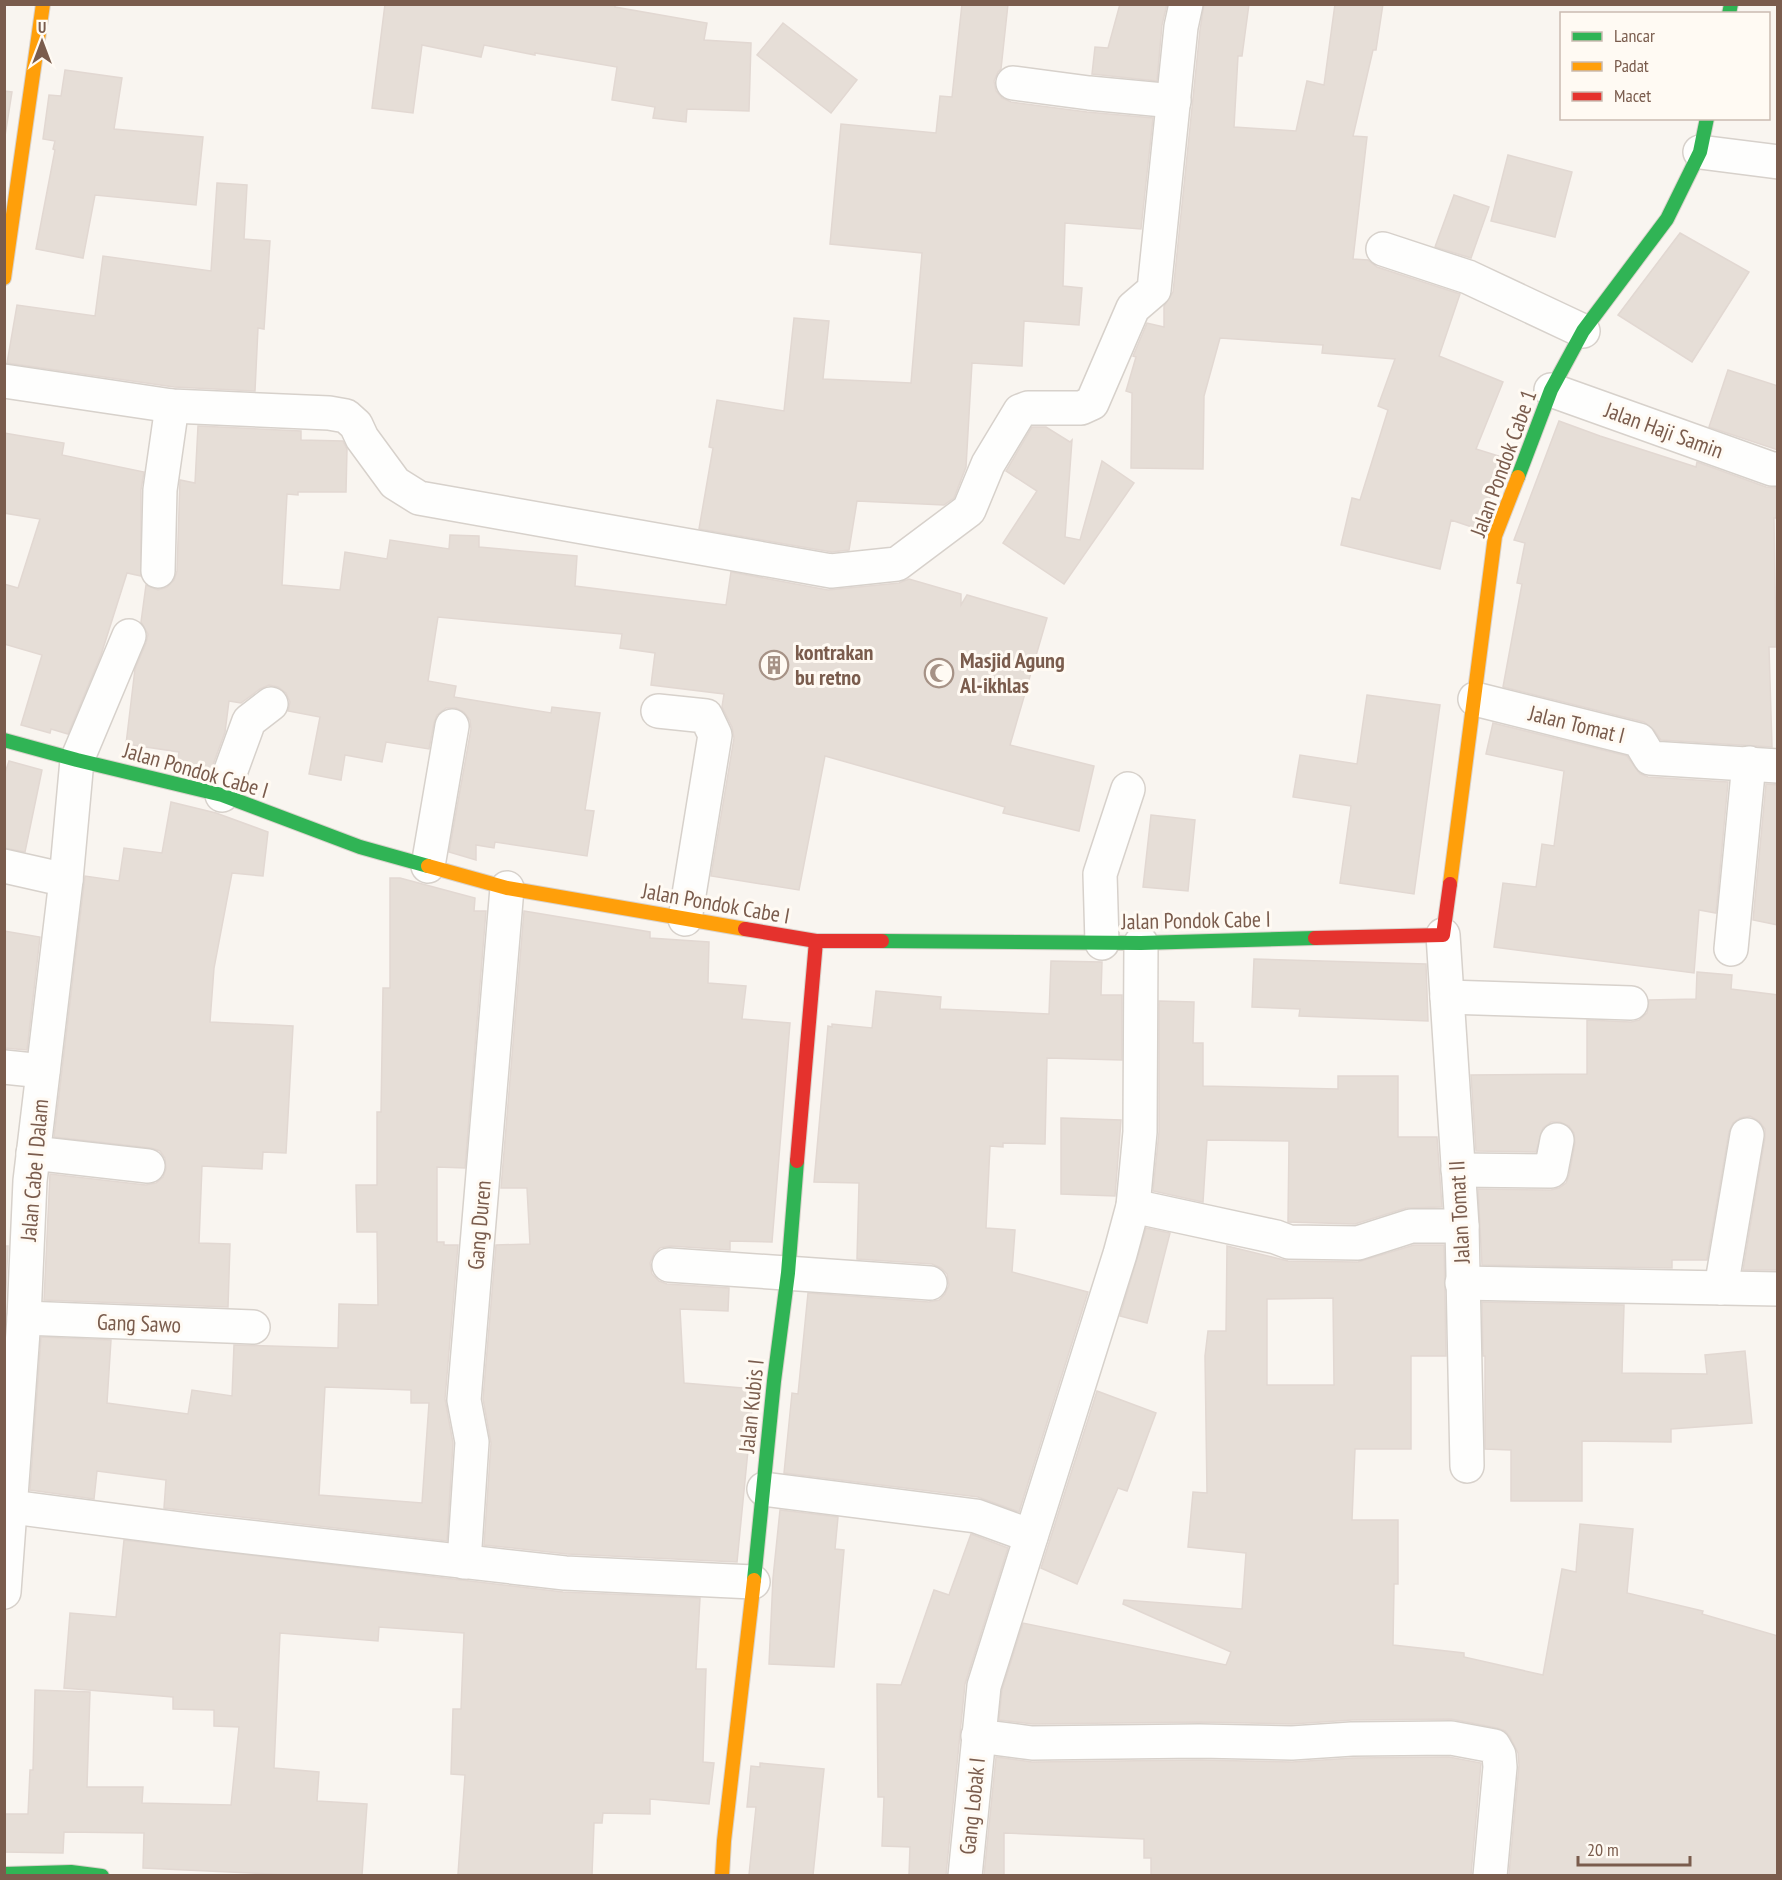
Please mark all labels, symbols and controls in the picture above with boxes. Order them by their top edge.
north arrow [12,12,72,72]
legend [1560,12,1770,120]
text: U [38,17,46,37]
text: Lancar [1614,24,1655,47]
text: Padat [1614,54,1649,77]
text: Macet [1614,84,1651,107]
street label: Jalan Pondok Cabe 1 [1463,386,1543,541]
street label: Jalan Haji Samin [1600,395,1727,464]
place label: kontrakan bu retno [795,638,874,691]
place label: Masjid Agung Al-ikhlas [959,646,1065,699]
building icon: kontrakan bu retno [758,649,790,681]
mosque icon: Masjid Agung Al-ikhlas [923,657,955,689]
street label: Jalan Tomat I [1525,698,1628,749]
street label: Jalan Pondok Cabe I [119,736,272,804]
street label: Jalan Pondok Cabe I [639,876,792,930]
street label: Jalan Pondok Cabe I [1120,905,1271,935]
street label: Jalan Cabe I Dalam [14,1098,54,1243]
street label: Jalan Tomat II [1442,1160,1476,1265]
street label: Gang Duren [461,1179,497,1271]
street label: Gang Sawo [97,1308,181,1338]
street label: Jalan Kubis I [732,1358,770,1455]
street label: Gang Lobak I [953,1756,991,1856]
scale bar [1578,1829,1690,1867]
text: 20 m [1587,1838,1619,1861]

